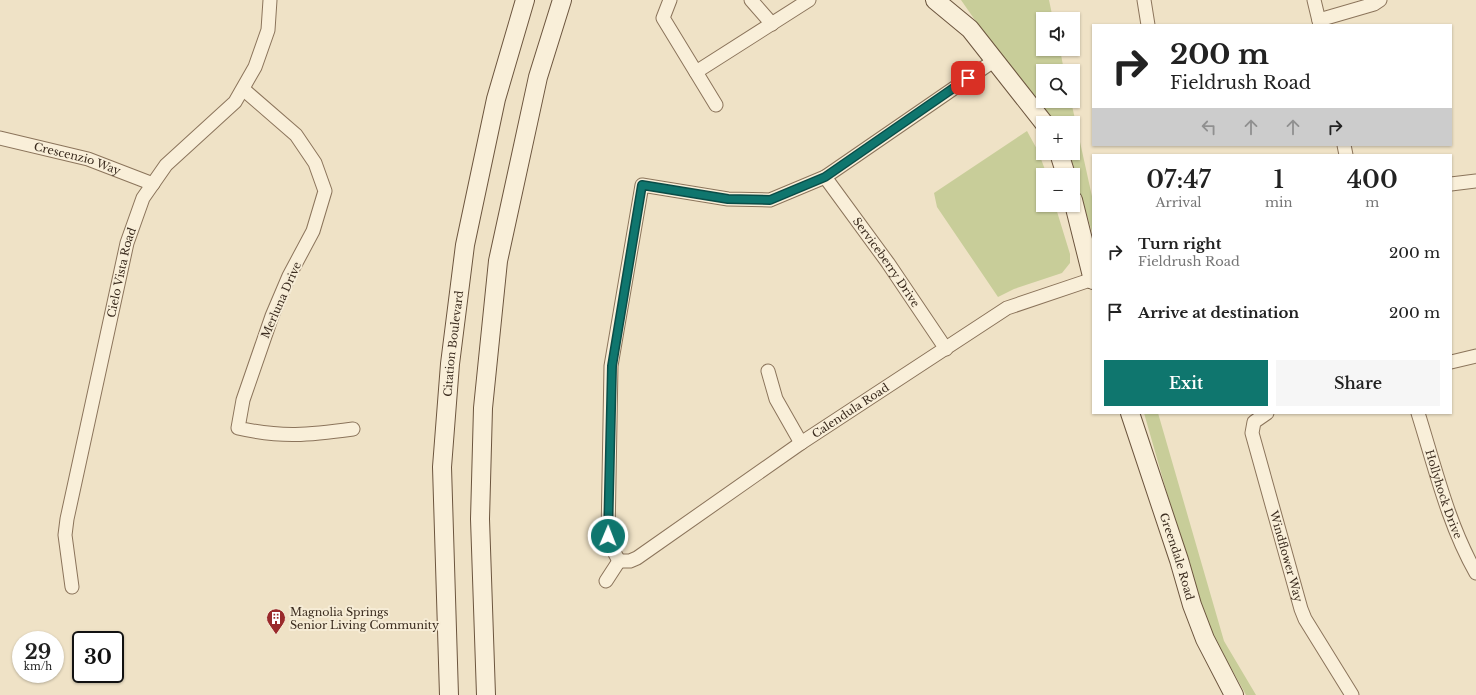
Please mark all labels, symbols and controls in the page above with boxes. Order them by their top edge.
map controls [1036,12,1080,212]
button: sound [1036,12,1080,56]
text: 200 m [1170,37,1269,72]
icon: right [1104,40,1156,92]
pin [951,61,985,95]
button: search [1036,64,1080,108]
icon: arrive [957,67,979,89]
text: Fieldrush Road [1170,72,1311,94]
button: + [1036,116,1080,160]
icon: left [1198,116,1220,138]
icon: ahead [1240,116,1262,138]
icon: ahead [1282,116,1304,138]
icon: right [1324,116,1346,138]
street label: Crescenzio Way [33,139,123,178]
text: 07:47 [1146,165,1211,194]
text: 1 [1274,165,1284,194]
text: 400 [1347,165,1398,194]
button: − [1036,168,1080,212]
text: Arrival [1156,194,1202,211]
text: min [1265,194,1292,211]
text: m [1365,194,1379,211]
street label: Serviceberry Drive [850,215,923,310]
street label: Cielo Vista Road [104,225,139,319]
text: Turn right [1138,234,1221,253]
icon: right [1104,241,1126,263]
text: 200 m [1389,243,1440,262]
text: Fieldrush Road [1138,253,1240,270]
street label: Merluna Drive [258,260,304,340]
street label: Citation Boulevard [440,289,466,397]
icon: arrive [1104,301,1126,323]
text: Arrive at destination [1138,303,1299,322]
text: 200 m [1389,303,1440,322]
button: Exit [1104,360,1268,406]
button: Share [1276,360,1440,406]
street label: Calendula Road [809,380,892,441]
street label: Hollyhock Drive [1422,448,1465,541]
street label: Windflower Way [1267,508,1306,604]
street label: Greendale Road [1157,511,1197,602]
position arrow [587,515,629,557]
place label: Magnolia Springs Senior Living Community [290,605,439,632]
building icon: Magnolia Springs Senior Living Community [265,607,287,635]
speed limit sign: 30 [72,631,124,683]
text: 29 [25,640,51,664]
text: km/h [24,660,52,673]

